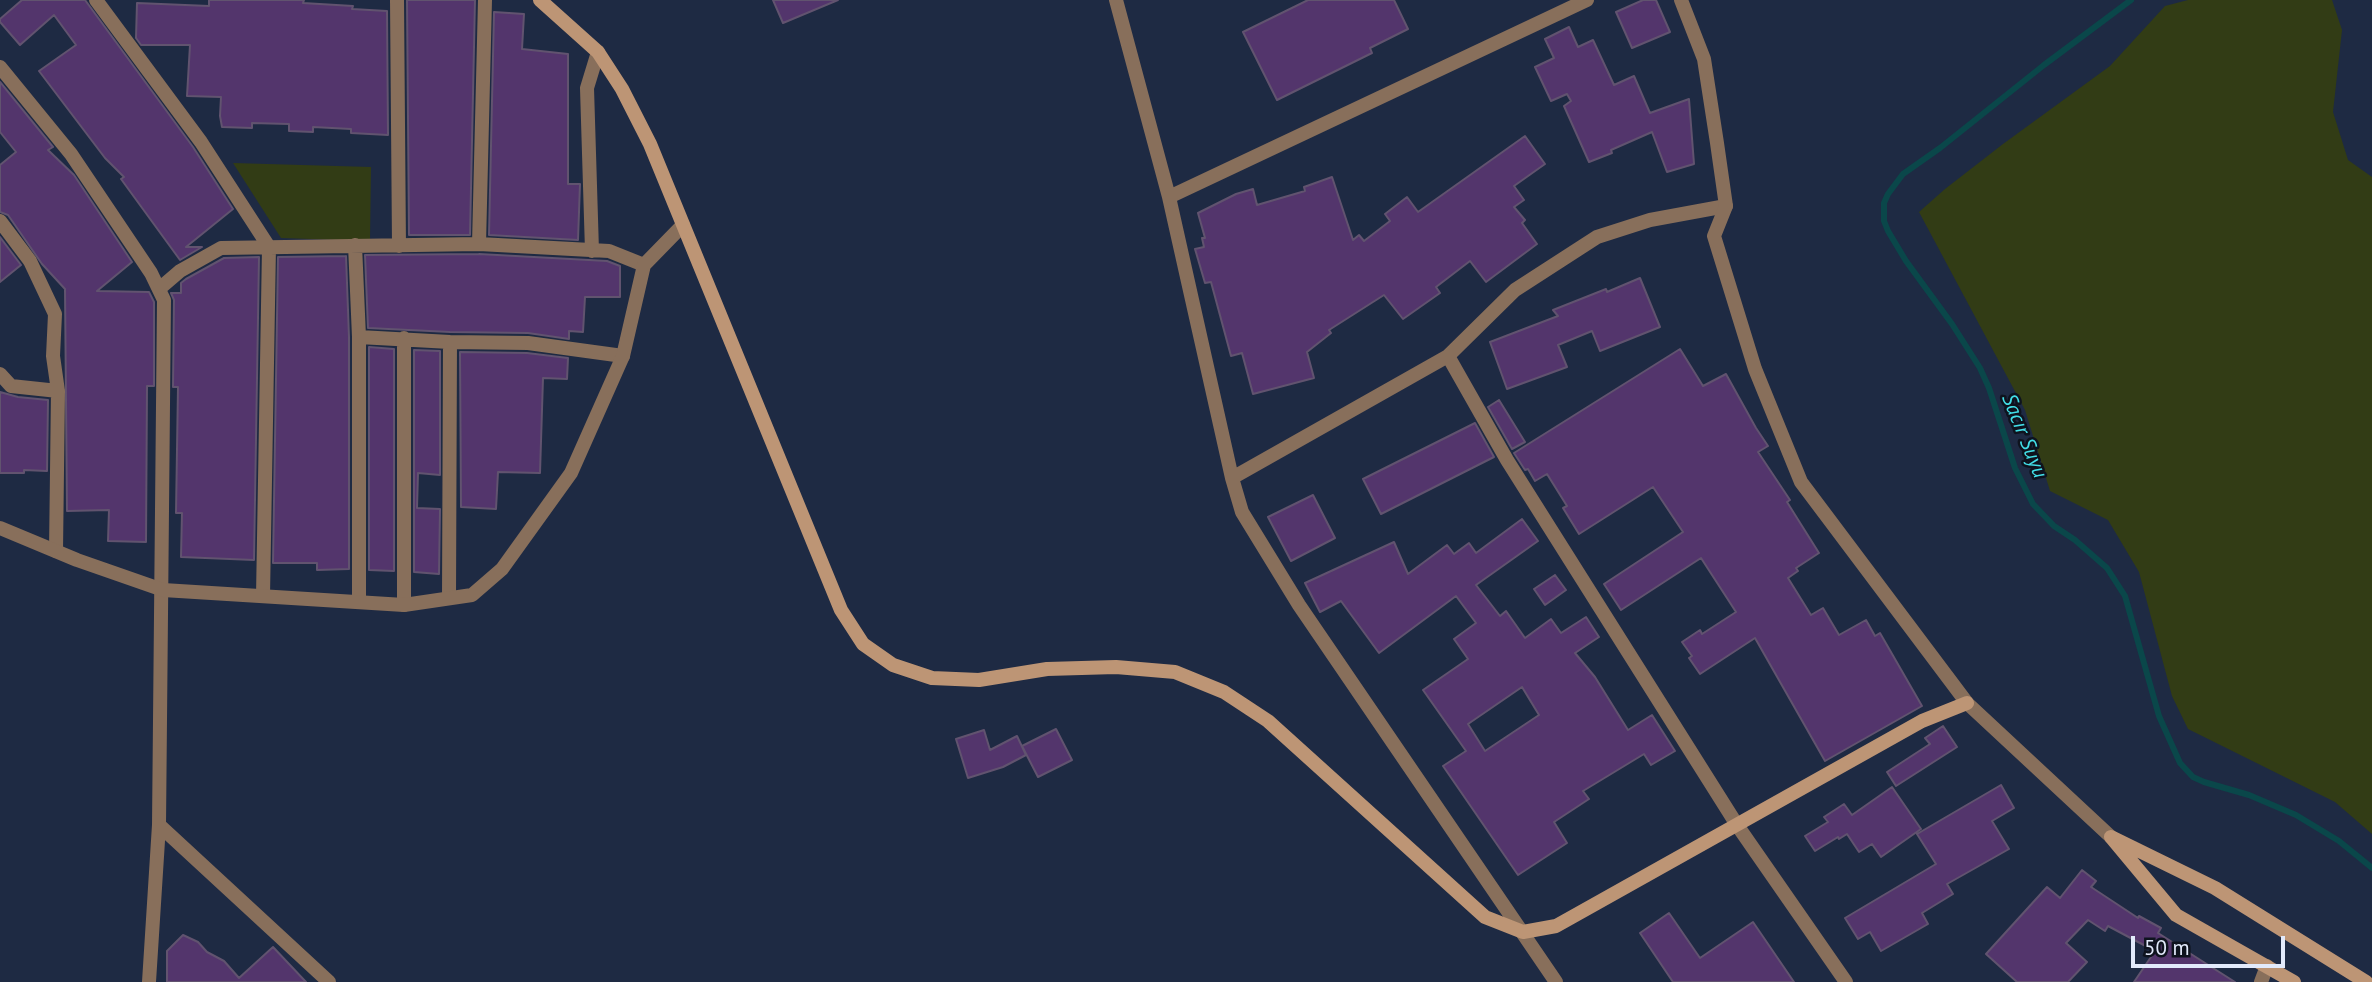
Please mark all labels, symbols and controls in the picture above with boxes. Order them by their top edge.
water label: Sacır Suyu [1996,390,2052,482]
scale bar [2134,922,2288,966]
text: 50 m [2144,934,2190,961]

